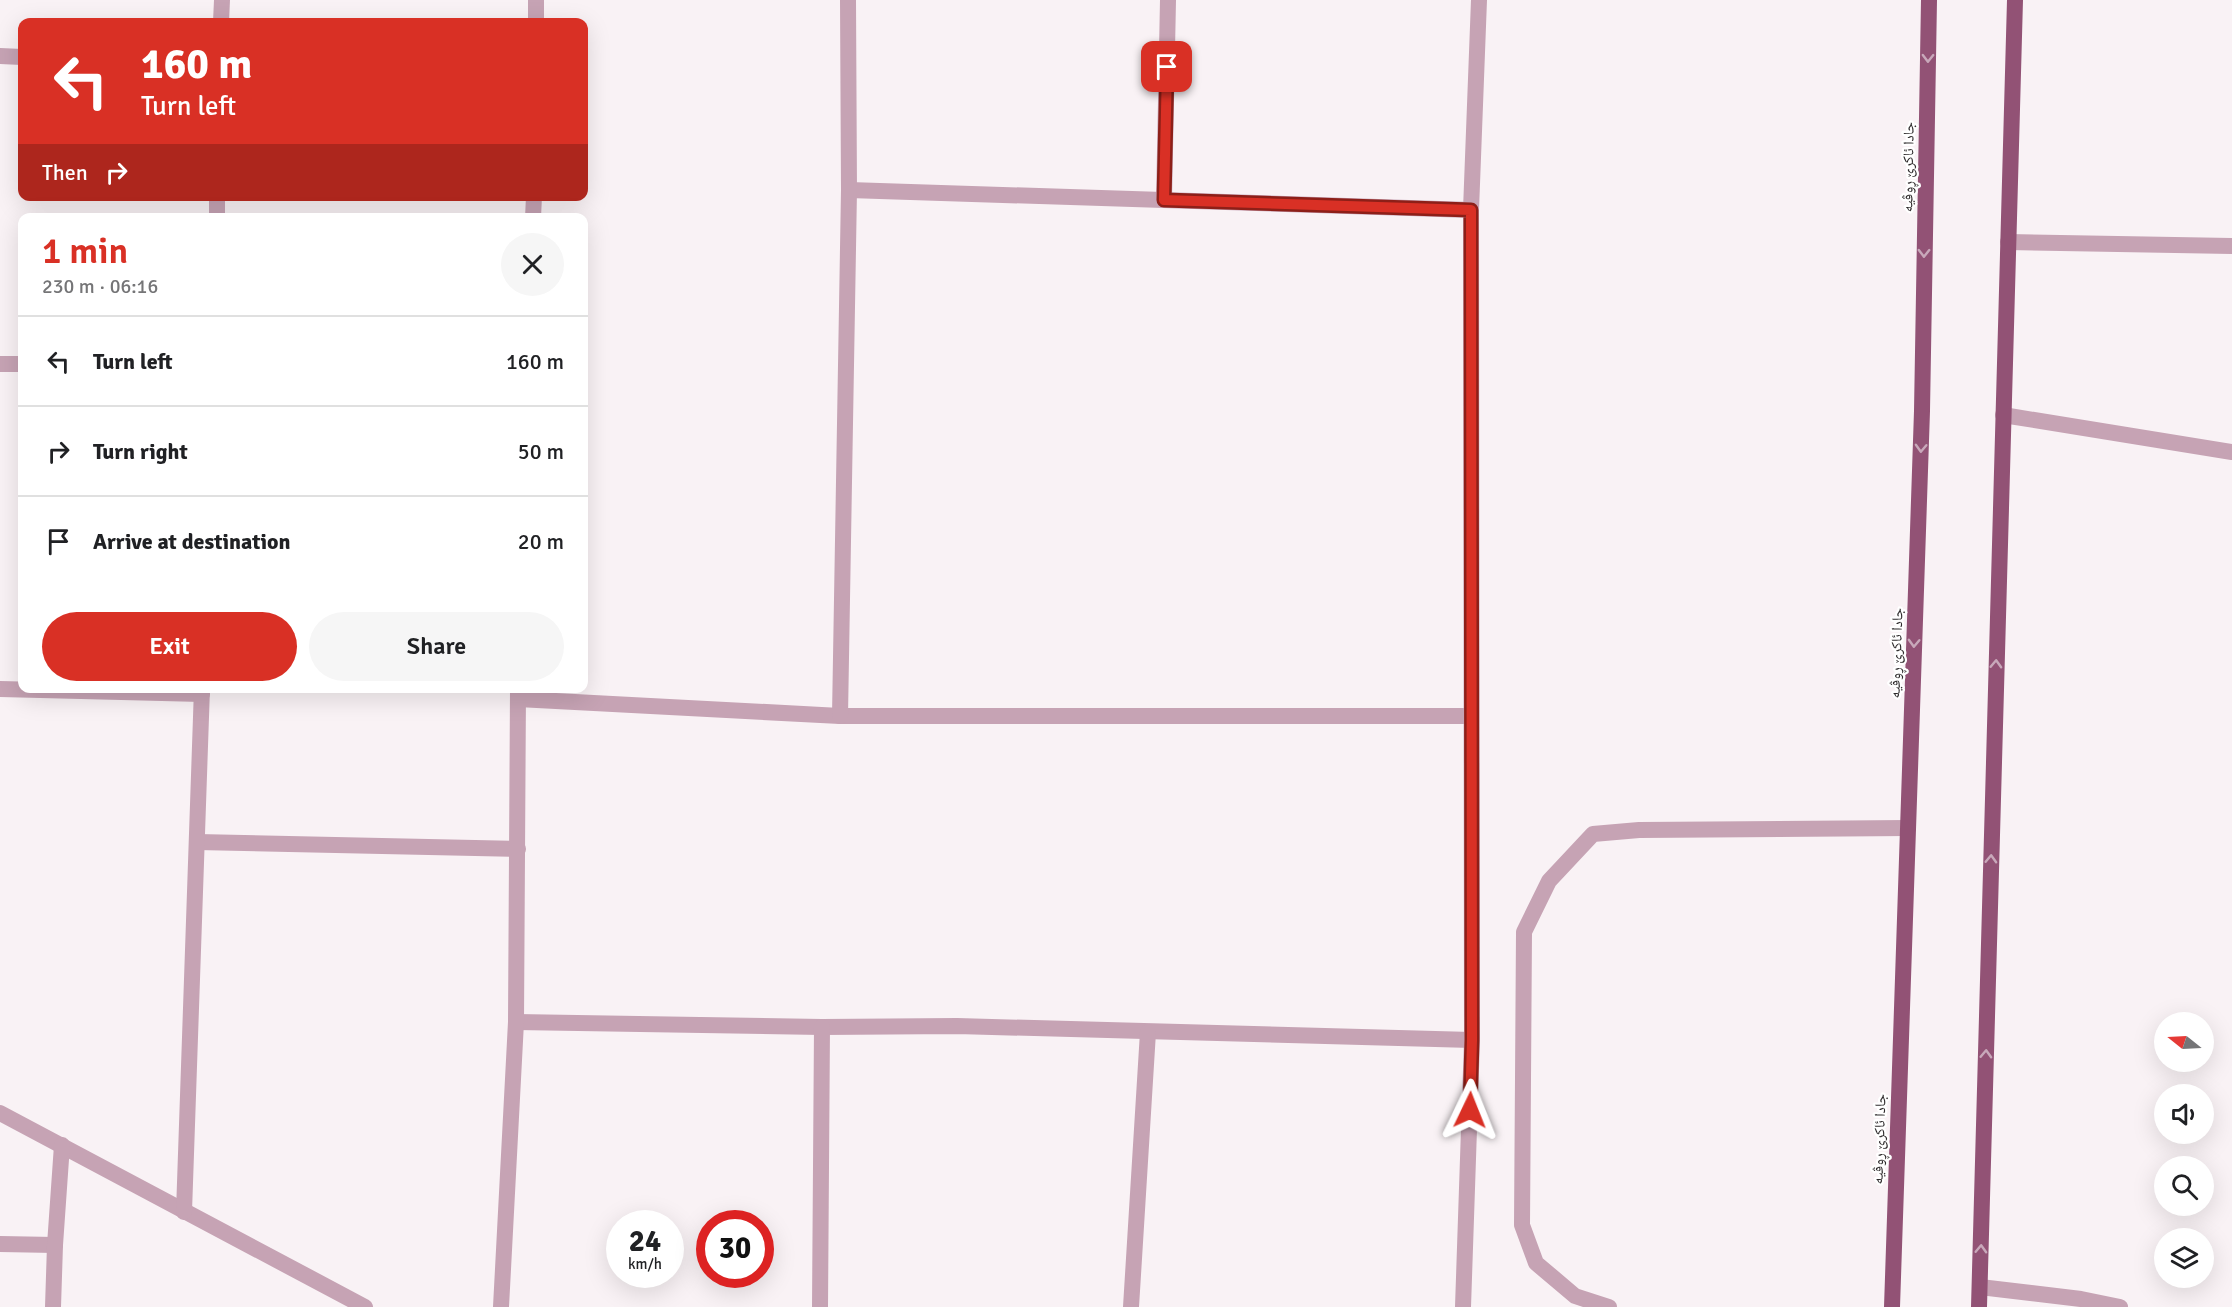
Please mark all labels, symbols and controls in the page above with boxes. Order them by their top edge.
text: 160 m [141,39,252,90]
pin [1141,41,1192,92]
icon: left [42,42,120,120]
icon: arrive [1150,50,1183,83]
one-way arrow [1921,54,1934,63]
text: Turn left [141,90,236,123]
street label: جادا ئاکرێ ڕوڤیە [1898,121,1921,212]
icon: right [100,156,133,189]
text: Then [42,159,88,186]
text: 1 min [42,229,128,274]
button: close [501,233,564,296]
one-way arrow [1918,249,1931,258]
text: 230 m · 06:16 [42,274,158,299]
icon: left [42,345,75,378]
text: Turn left [93,348,173,375]
text: 160 m [506,348,564,375]
icon: right [42,435,75,468]
text: Turn right [93,438,188,465]
text: 50 m [518,438,564,465]
one-way arrow [1914,444,1927,453]
icon: arrive [42,525,75,558]
text: Arrive at destination [93,528,290,555]
text: 20 m [518,528,564,555]
street label: جادا ئاکرێ ڕوڤیە [1885,607,1910,699]
button: Exit [42,612,297,681]
button: Share [309,612,564,681]
one-way arrow [1908,639,1920,648]
one-way arrow [1990,659,2003,668]
one-way arrow [1985,854,1998,863]
north arrow [2154,1012,2214,1072]
map controls [2154,1012,2214,1288]
one-way arrow [1980,1049,1992,1058]
position arrow [1438,1078,1502,1142]
button: sound [2154,1084,2214,1144]
street label: جادا ئاکرێ ڕوڤیە [1868,1093,1893,1185]
button: search [2154,1156,2214,1216]
speed limit sign: 30 [696,1210,774,1288]
text: 24 [629,1223,661,1260]
button: layers [2154,1228,2214,1288]
one-way arrow [1975,1244,1987,1253]
text: km/h [628,1255,662,1273]

